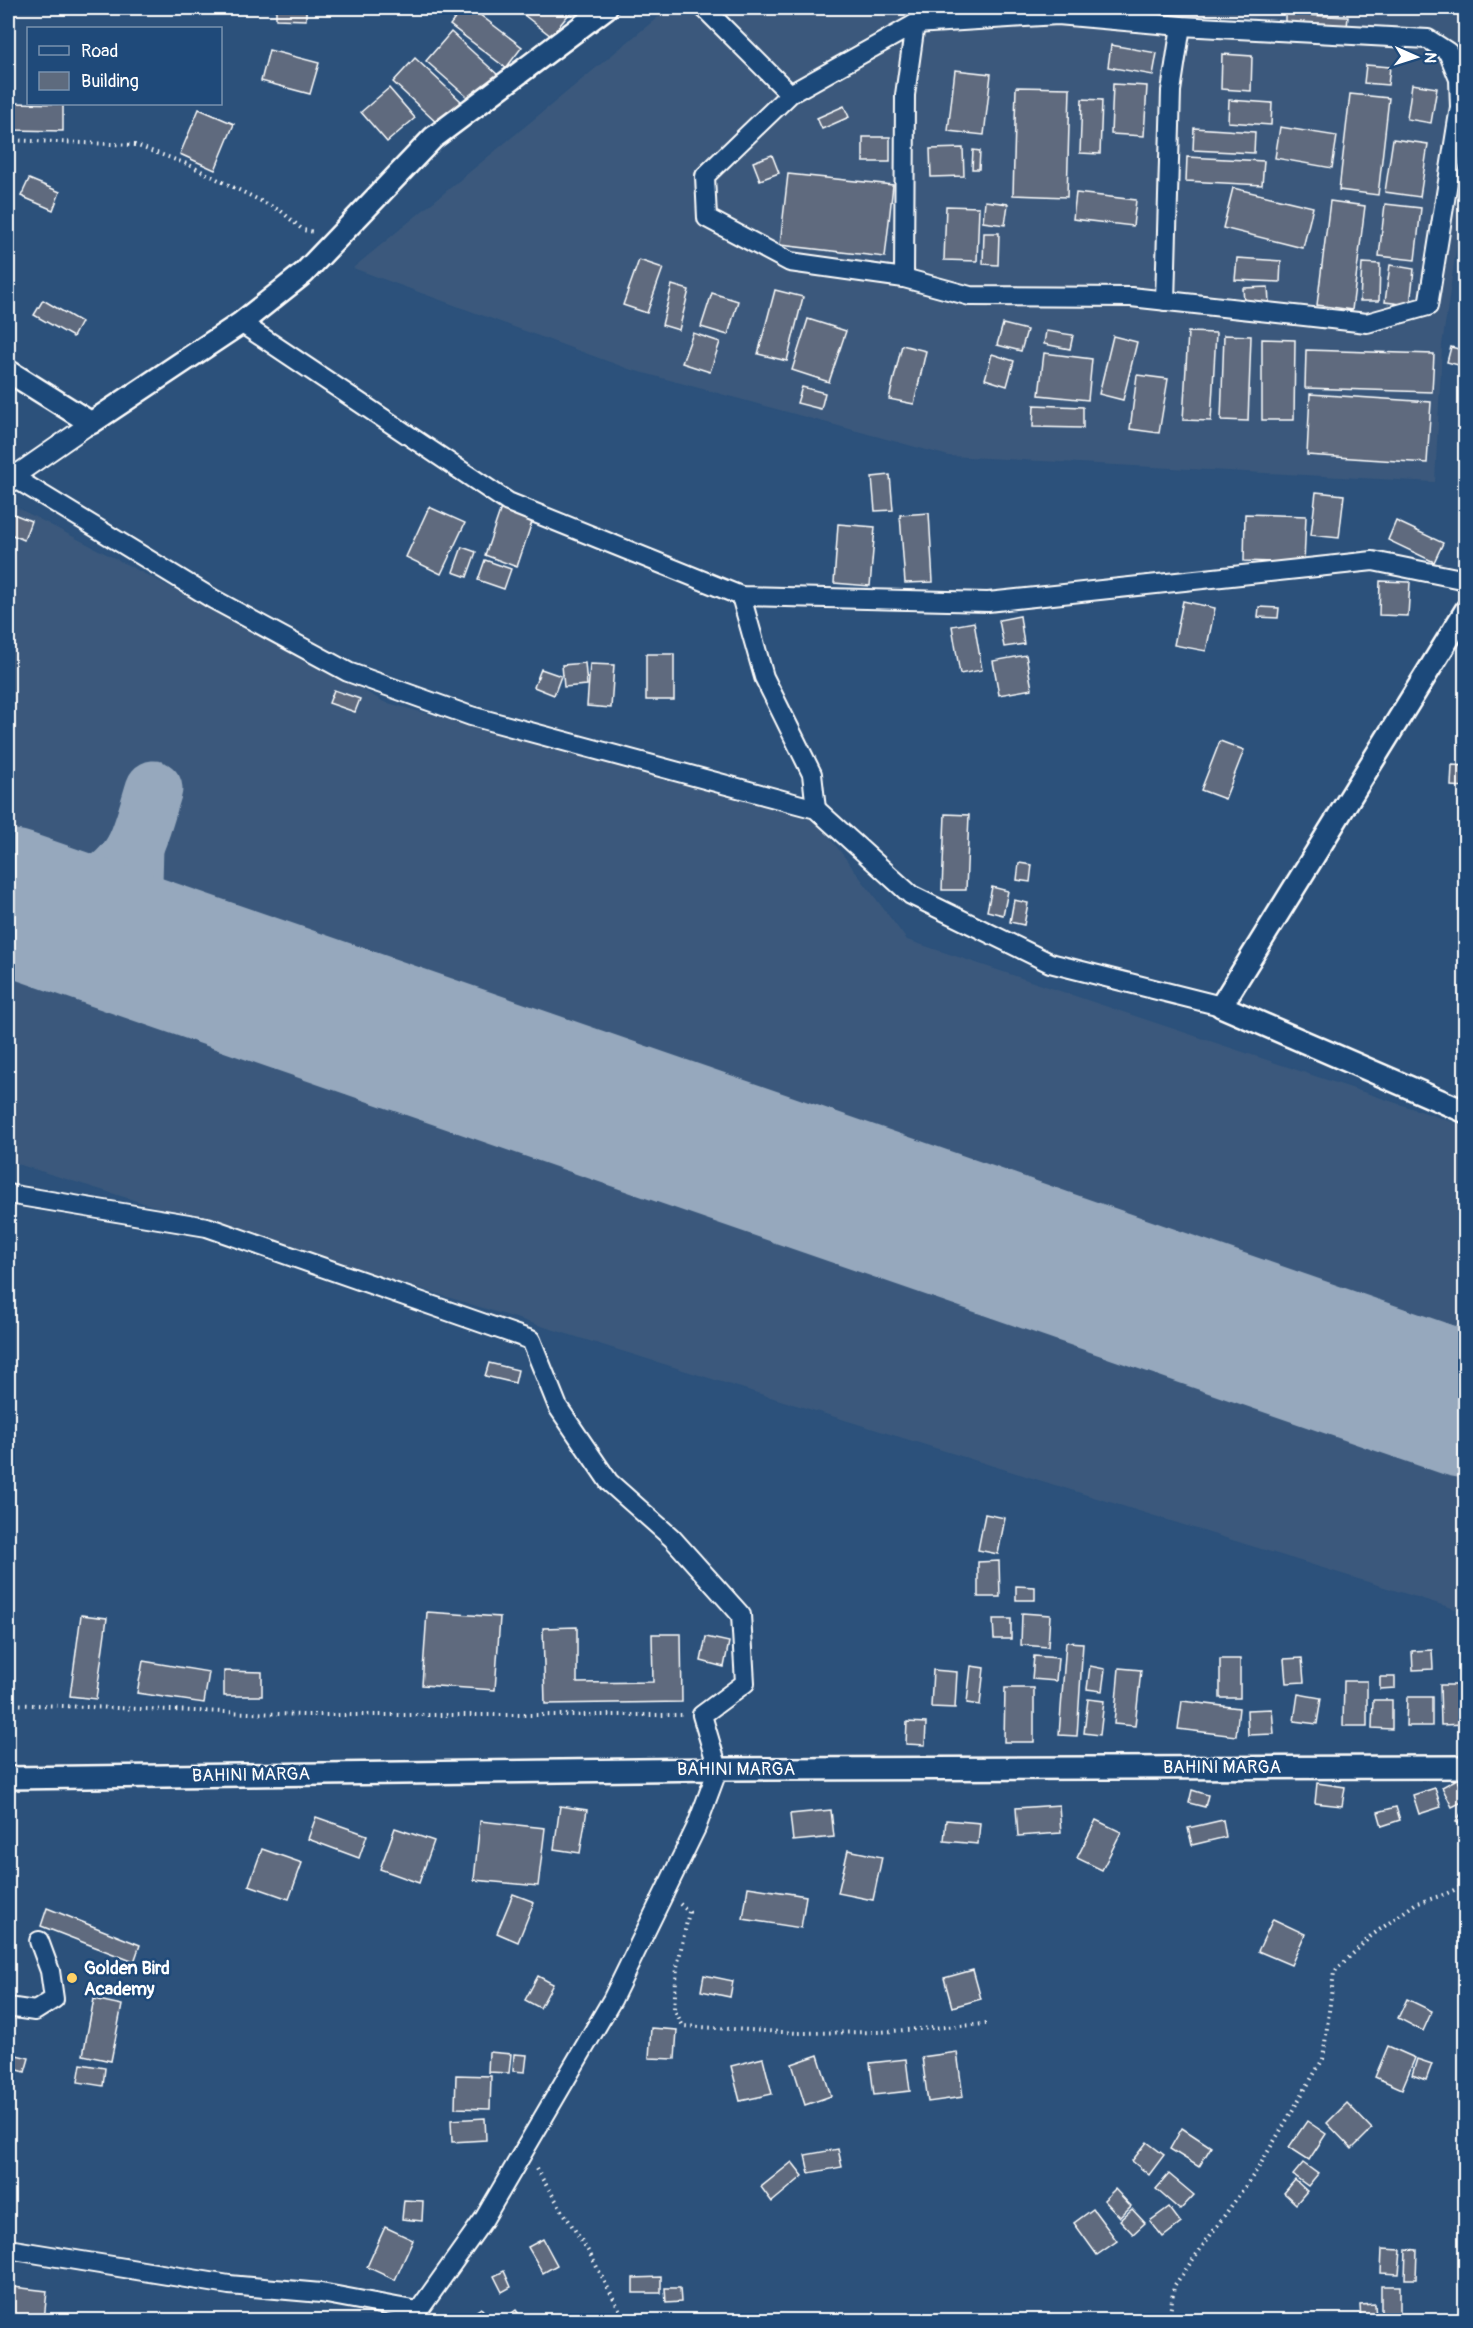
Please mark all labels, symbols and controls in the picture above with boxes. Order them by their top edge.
legend [27,27,222,105]
north arrow [1386,27,1446,87]
text: Road [81,40,118,63]
text: N [1420,52,1440,64]
text: Building [81,70,139,93]
street label: BAHINI MARGA [1163,1756,1281,1779]
street label: BAHINI MARGA [677,1758,795,1781]
street label: BAHINI MARGA [192,1762,311,1788]
place label: Golden Bird Academy [84,1957,170,2001]
marker: Golden Bird Academy [65,1971,79,1985]

